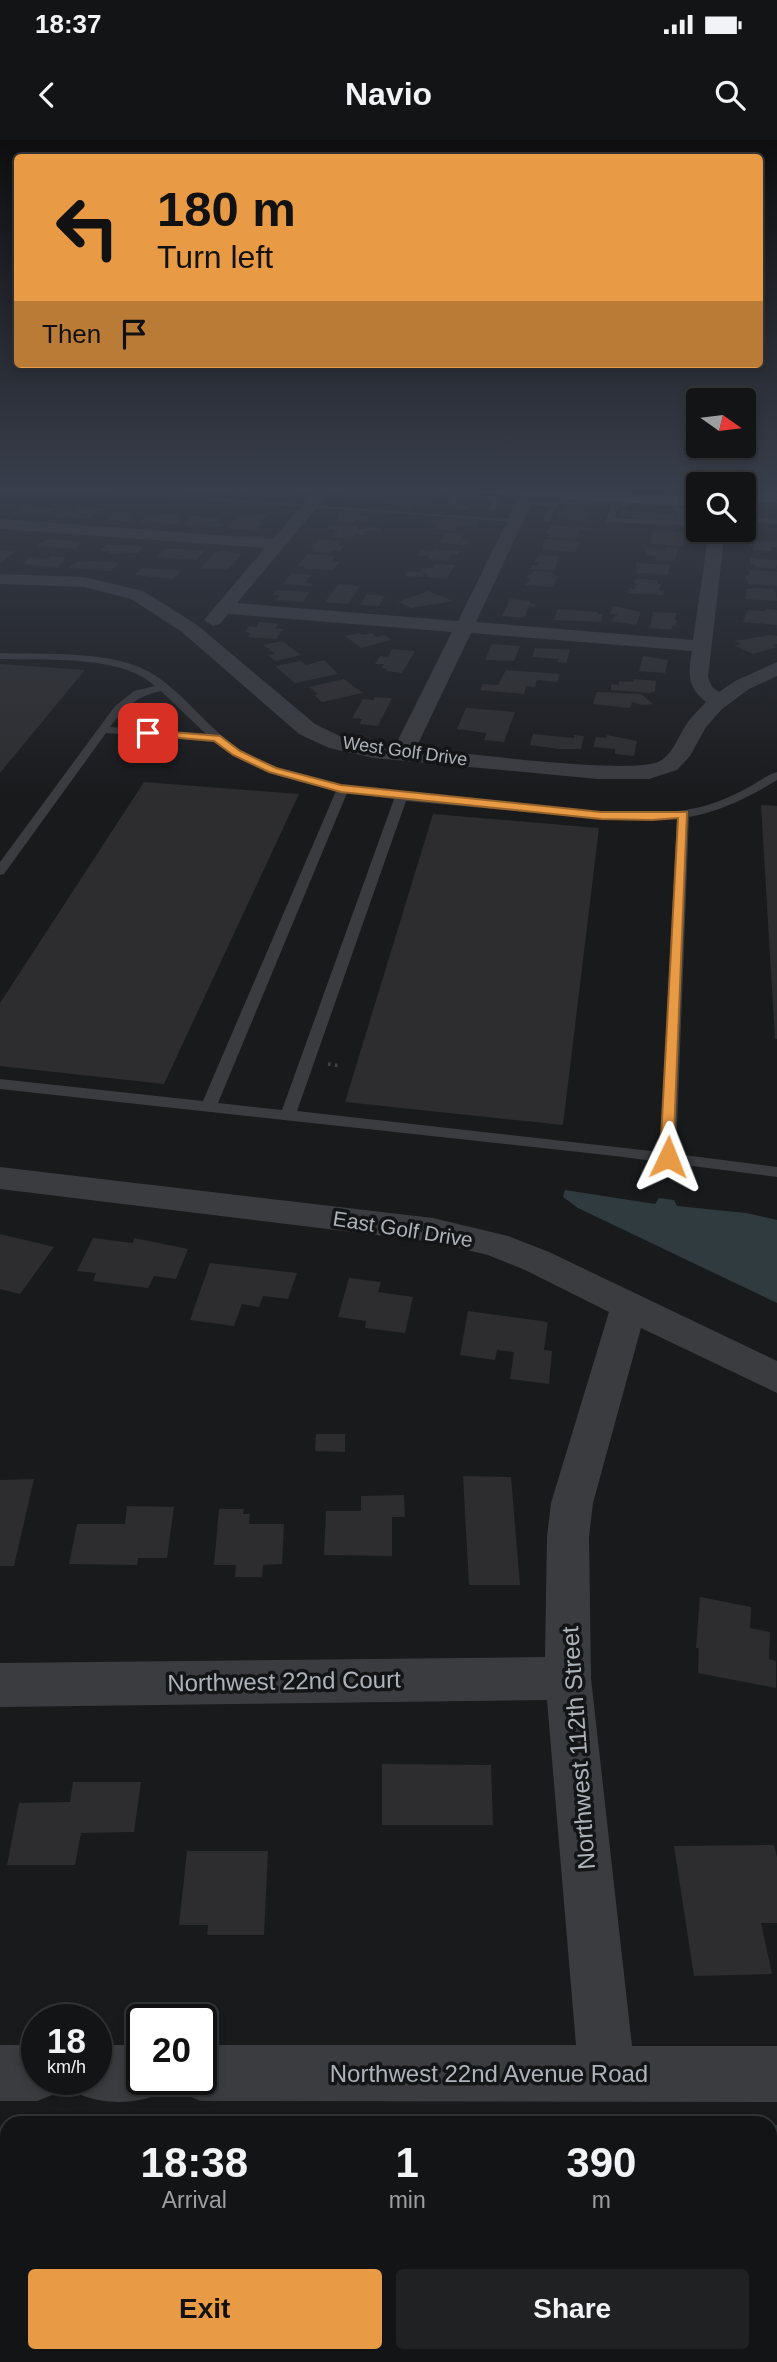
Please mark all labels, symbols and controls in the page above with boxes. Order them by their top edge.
text: 18:37 [35,9,102,39]
icon: back [28,76,66,114]
text: Navio [345,76,432,112]
icon: search [711,76,749,114]
icon: left [42,182,133,273]
text: 180 m [157,182,296,236]
text: Turn left [157,239,273,275]
icon: arrive [115,315,153,353]
text: Then [42,319,101,349]
north arrow [686,388,756,458]
map controls [686,388,756,542]
button: search [686,472,756,542]
pin [118,703,178,763]
icon: arrive [129,714,167,752]
street label: West Golf Drive [341,732,469,770]
position arrow [631,1120,705,1194]
street label: East Golf Drive [331,1207,475,1251]
street label: Northwest 112th Street [556,1625,600,1870]
street label: Northwest 22nd Court [167,1665,401,1697]
speed limit sign: 20 [126,2004,217,2095]
text: 18 [47,2021,86,2060]
text: km/h [47,2057,86,2077]
street label: Northwest 22nd Avenue Road [330,2060,648,2087]
text: 18:38 [141,2139,248,2186]
text: 1 [395,2139,419,2186]
text: 390 [566,2139,636,2186]
text: Arrival [162,2187,227,2213]
text: min [389,2187,426,2213]
text: m [592,2187,611,2213]
button: Exit [28,2269,382,2349]
button: Share [396,2269,749,2349]

